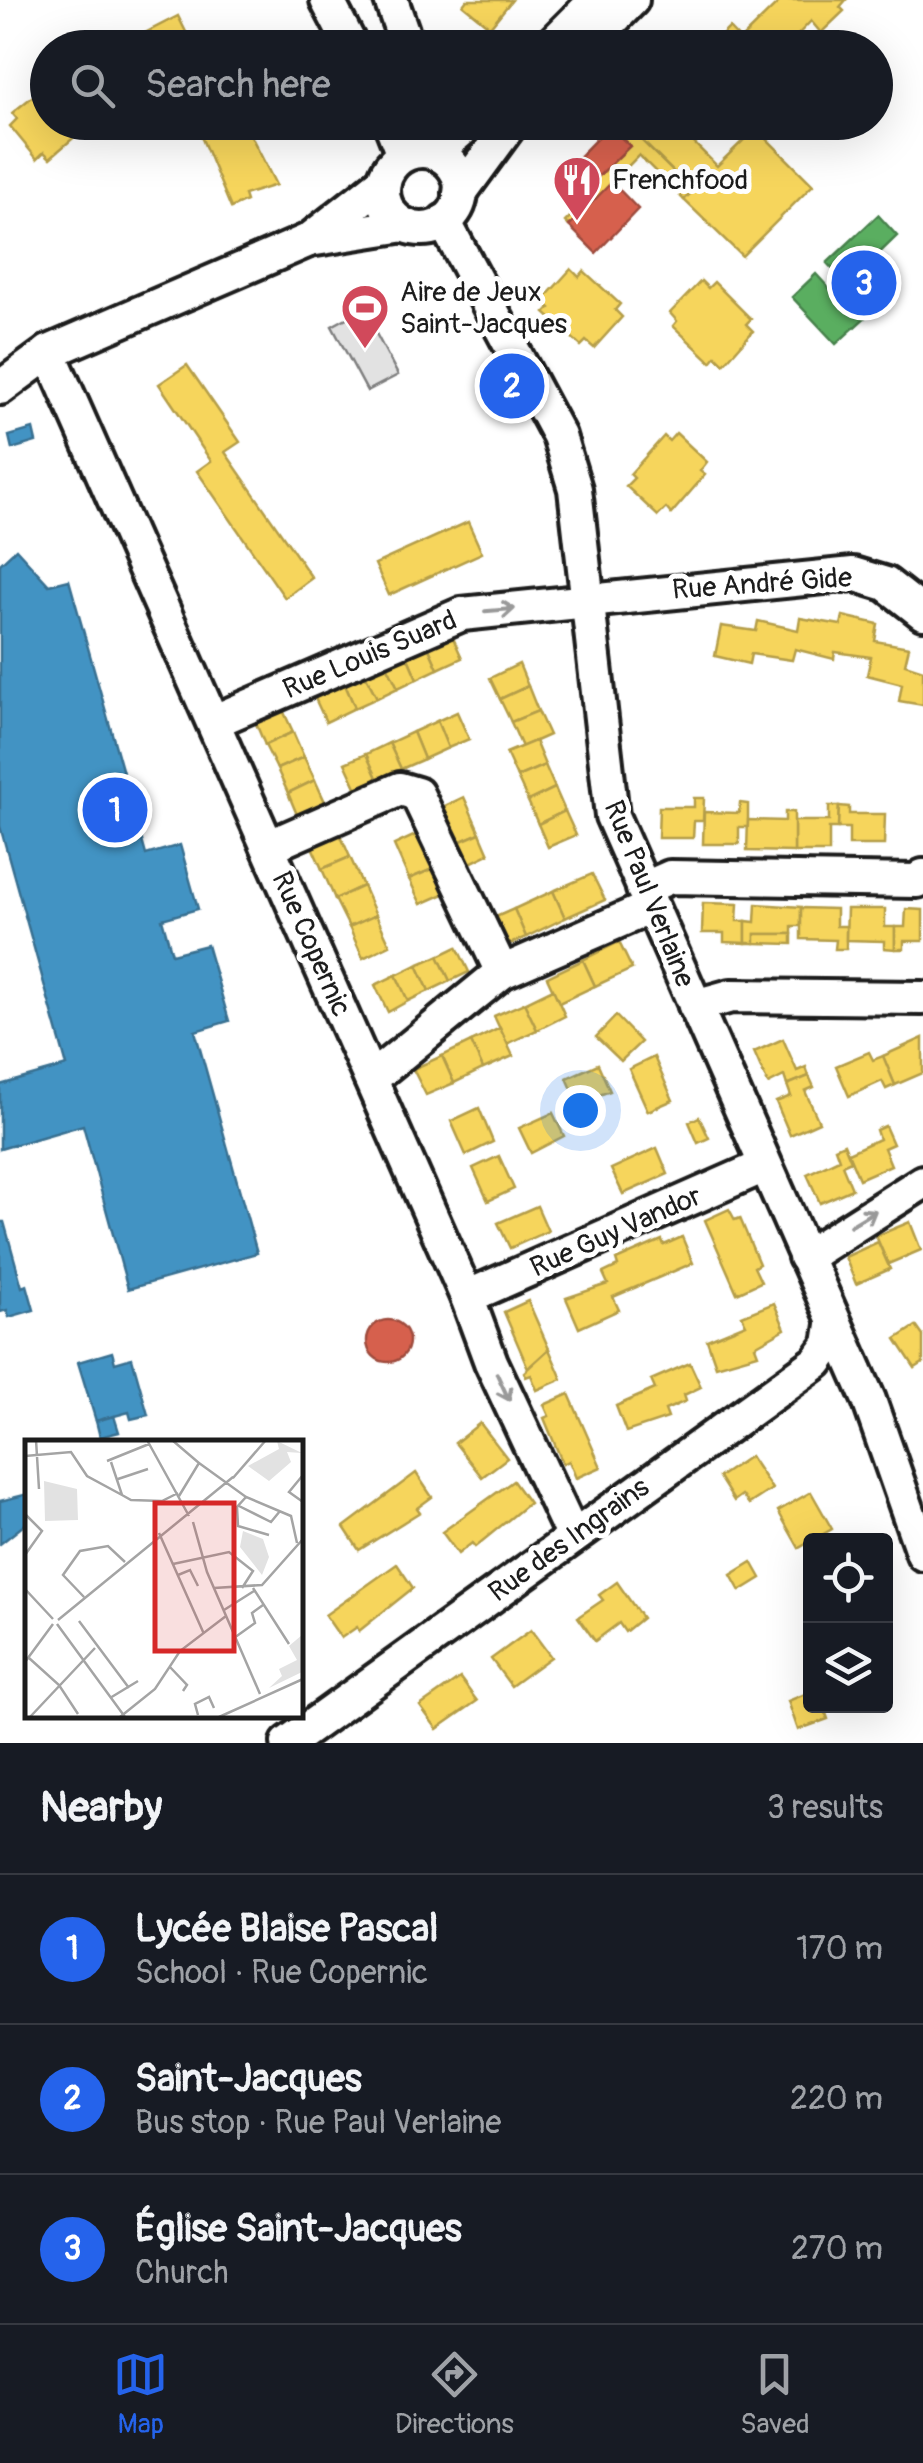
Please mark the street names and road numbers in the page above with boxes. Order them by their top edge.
street label: Rue André Gide [671,560,853,608]
street label: Rue Louis Suard [278,603,462,707]
street label: Rue Paul Verlaine [596,795,702,993]
street label: Rue Copernic [264,866,358,1022]
street label: Rue Guy Vandor [525,1179,707,1285]
street label: Rue des Ingrains [482,1470,656,1610]

